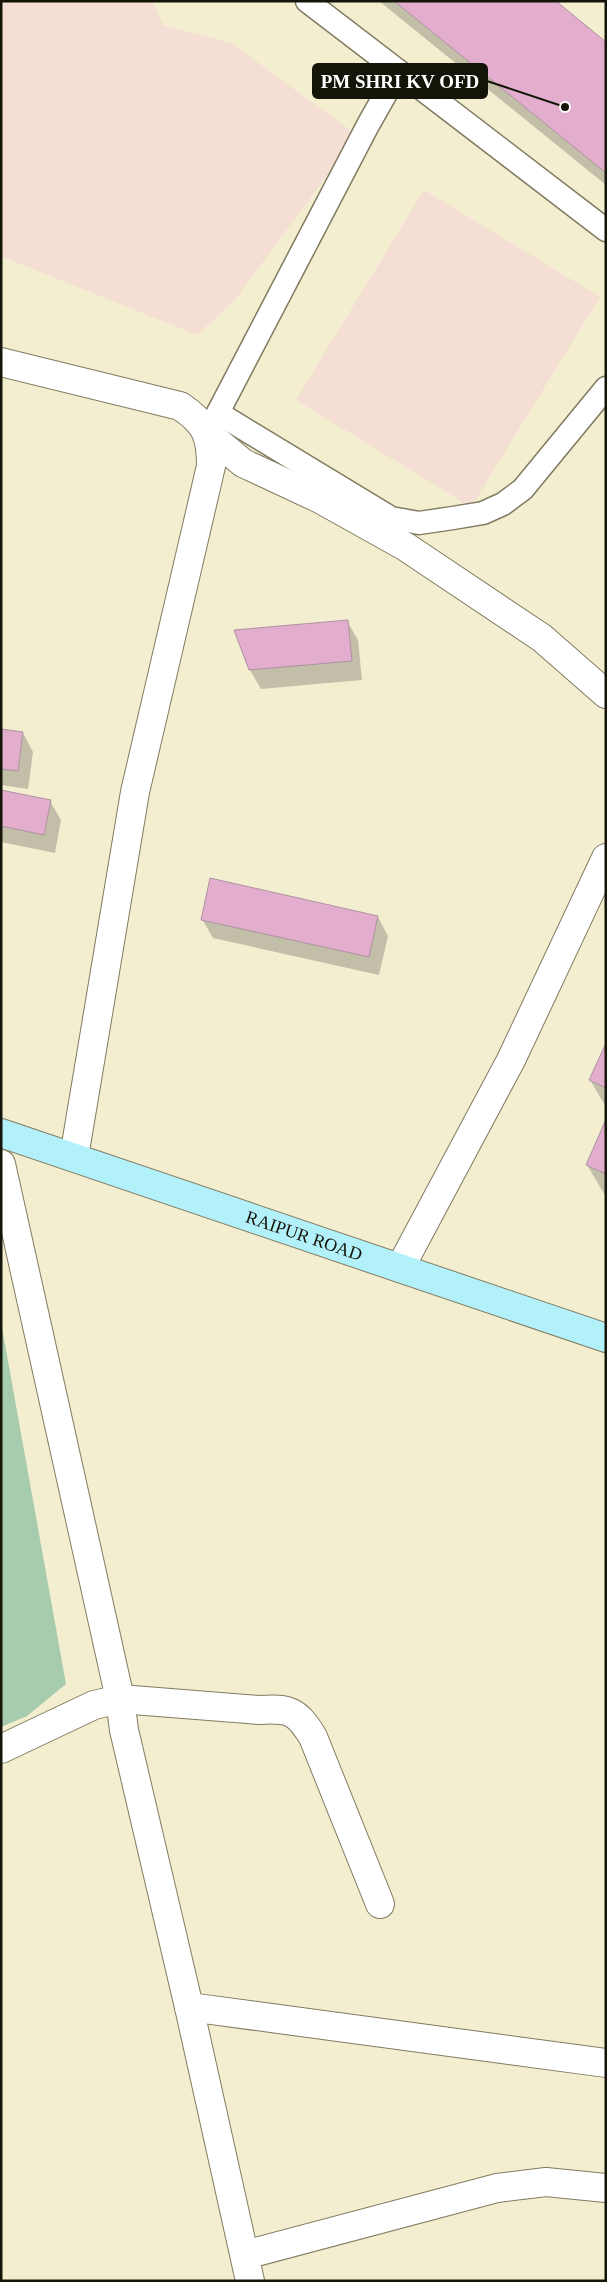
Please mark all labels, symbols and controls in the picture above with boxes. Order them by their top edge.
callout: PM SHRI KV OFD [313,64,487,98]
text: PM SHRI KV OFD [321,71,479,92]
street label: RAIPUR ROAD [243,1207,365,1265]

